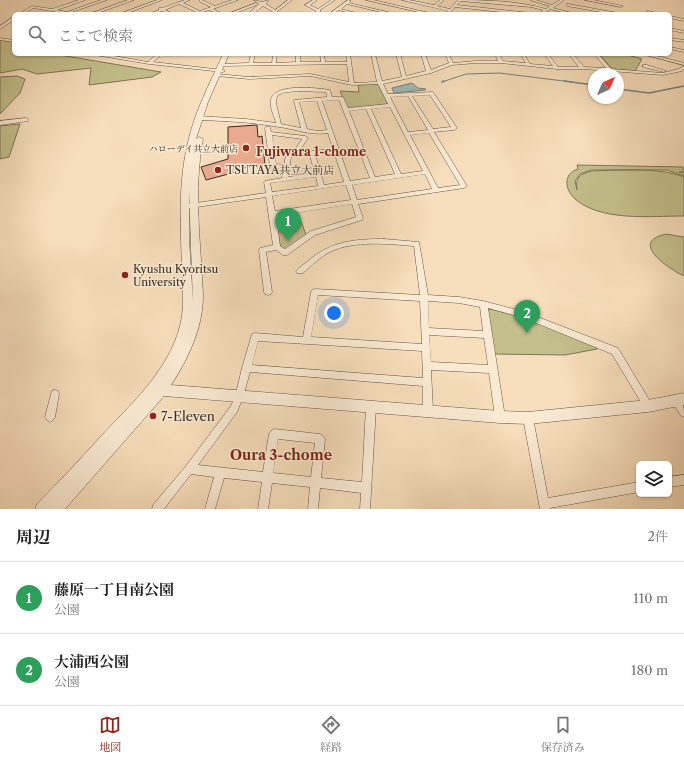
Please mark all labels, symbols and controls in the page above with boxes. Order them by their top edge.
search box [12,12,672,56]
icon: search [26,23,48,45]
text: ここで検索 [58,26,133,45]
north arrow [588,68,624,104]
place label: ハローデイ共立大前店 [149,143,238,154]
marker: ハローデイ共立大前店 [241,143,251,153]
district label: Fujiwara 1-chome [256,144,366,159]
place label: TSUTAYA共立大前店 [226,163,334,177]
marker: TSUTAYA共立大前店 [213,165,223,175]
pin: 1 [275,208,301,241]
place label: Kyushu Kyoritsu University [133,262,219,289]
marker: Kyushu Kyoritsu University [120,270,130,280]
pin: 2 [514,300,540,333]
your location [324,303,344,323]
place label: 7-Eleven [161,408,215,424]
marker: 7-Eleven [148,411,158,421]
district label: Oura 3-chome [230,446,332,464]
map controls [636,461,672,497]
button: layers [636,461,672,497]
text: 周辺 [16,527,50,547]
text: 2件 [648,528,668,544]
text: 藤原一丁目南公園 [54,580,174,599]
text: 1 [26,590,32,606]
text: 110 m [633,590,668,606]
text: 公園 [54,601,80,617]
text: 大浦西公園 [54,652,129,671]
text: 2 [25,662,33,678]
text: 180 m [631,662,668,678]
text: 公園 [54,673,80,689]
tab: 地図 [99,714,121,754]
tab: 経路 [320,714,342,754]
tab: 保存済み [541,714,585,754]

